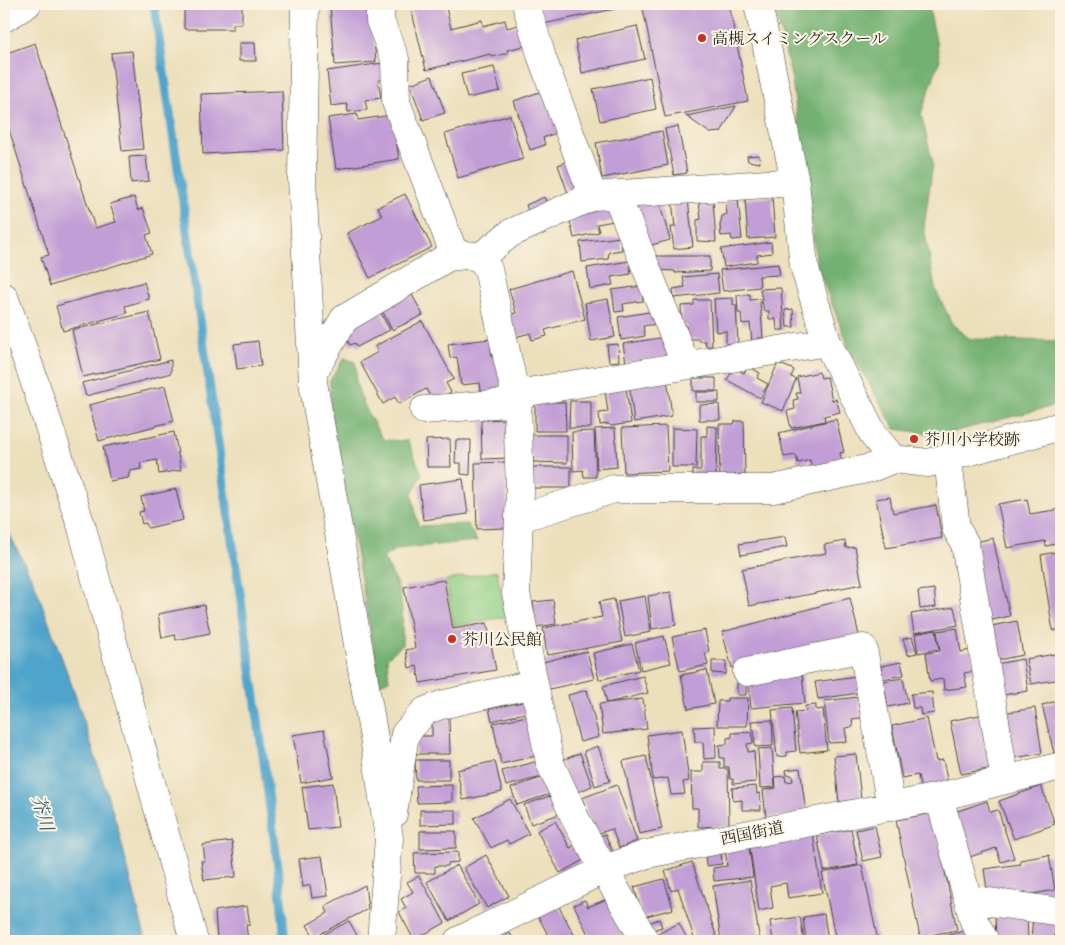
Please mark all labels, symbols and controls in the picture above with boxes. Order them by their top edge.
place label: 高槻スイミングスクール [712,29,887,48]
marker: 高槻スイミングスクール [696,32,708,44]
place label: 芥川小学校跡 [924,430,1020,449]
marker: 芥川小学校跡 [908,433,920,445]
place label: 芥川公民館 [462,630,542,649]
marker: 芥川公民館 [446,633,458,645]
water label: 芥川 [27,793,58,835]
street label: 西国街道 [719,818,785,848]

